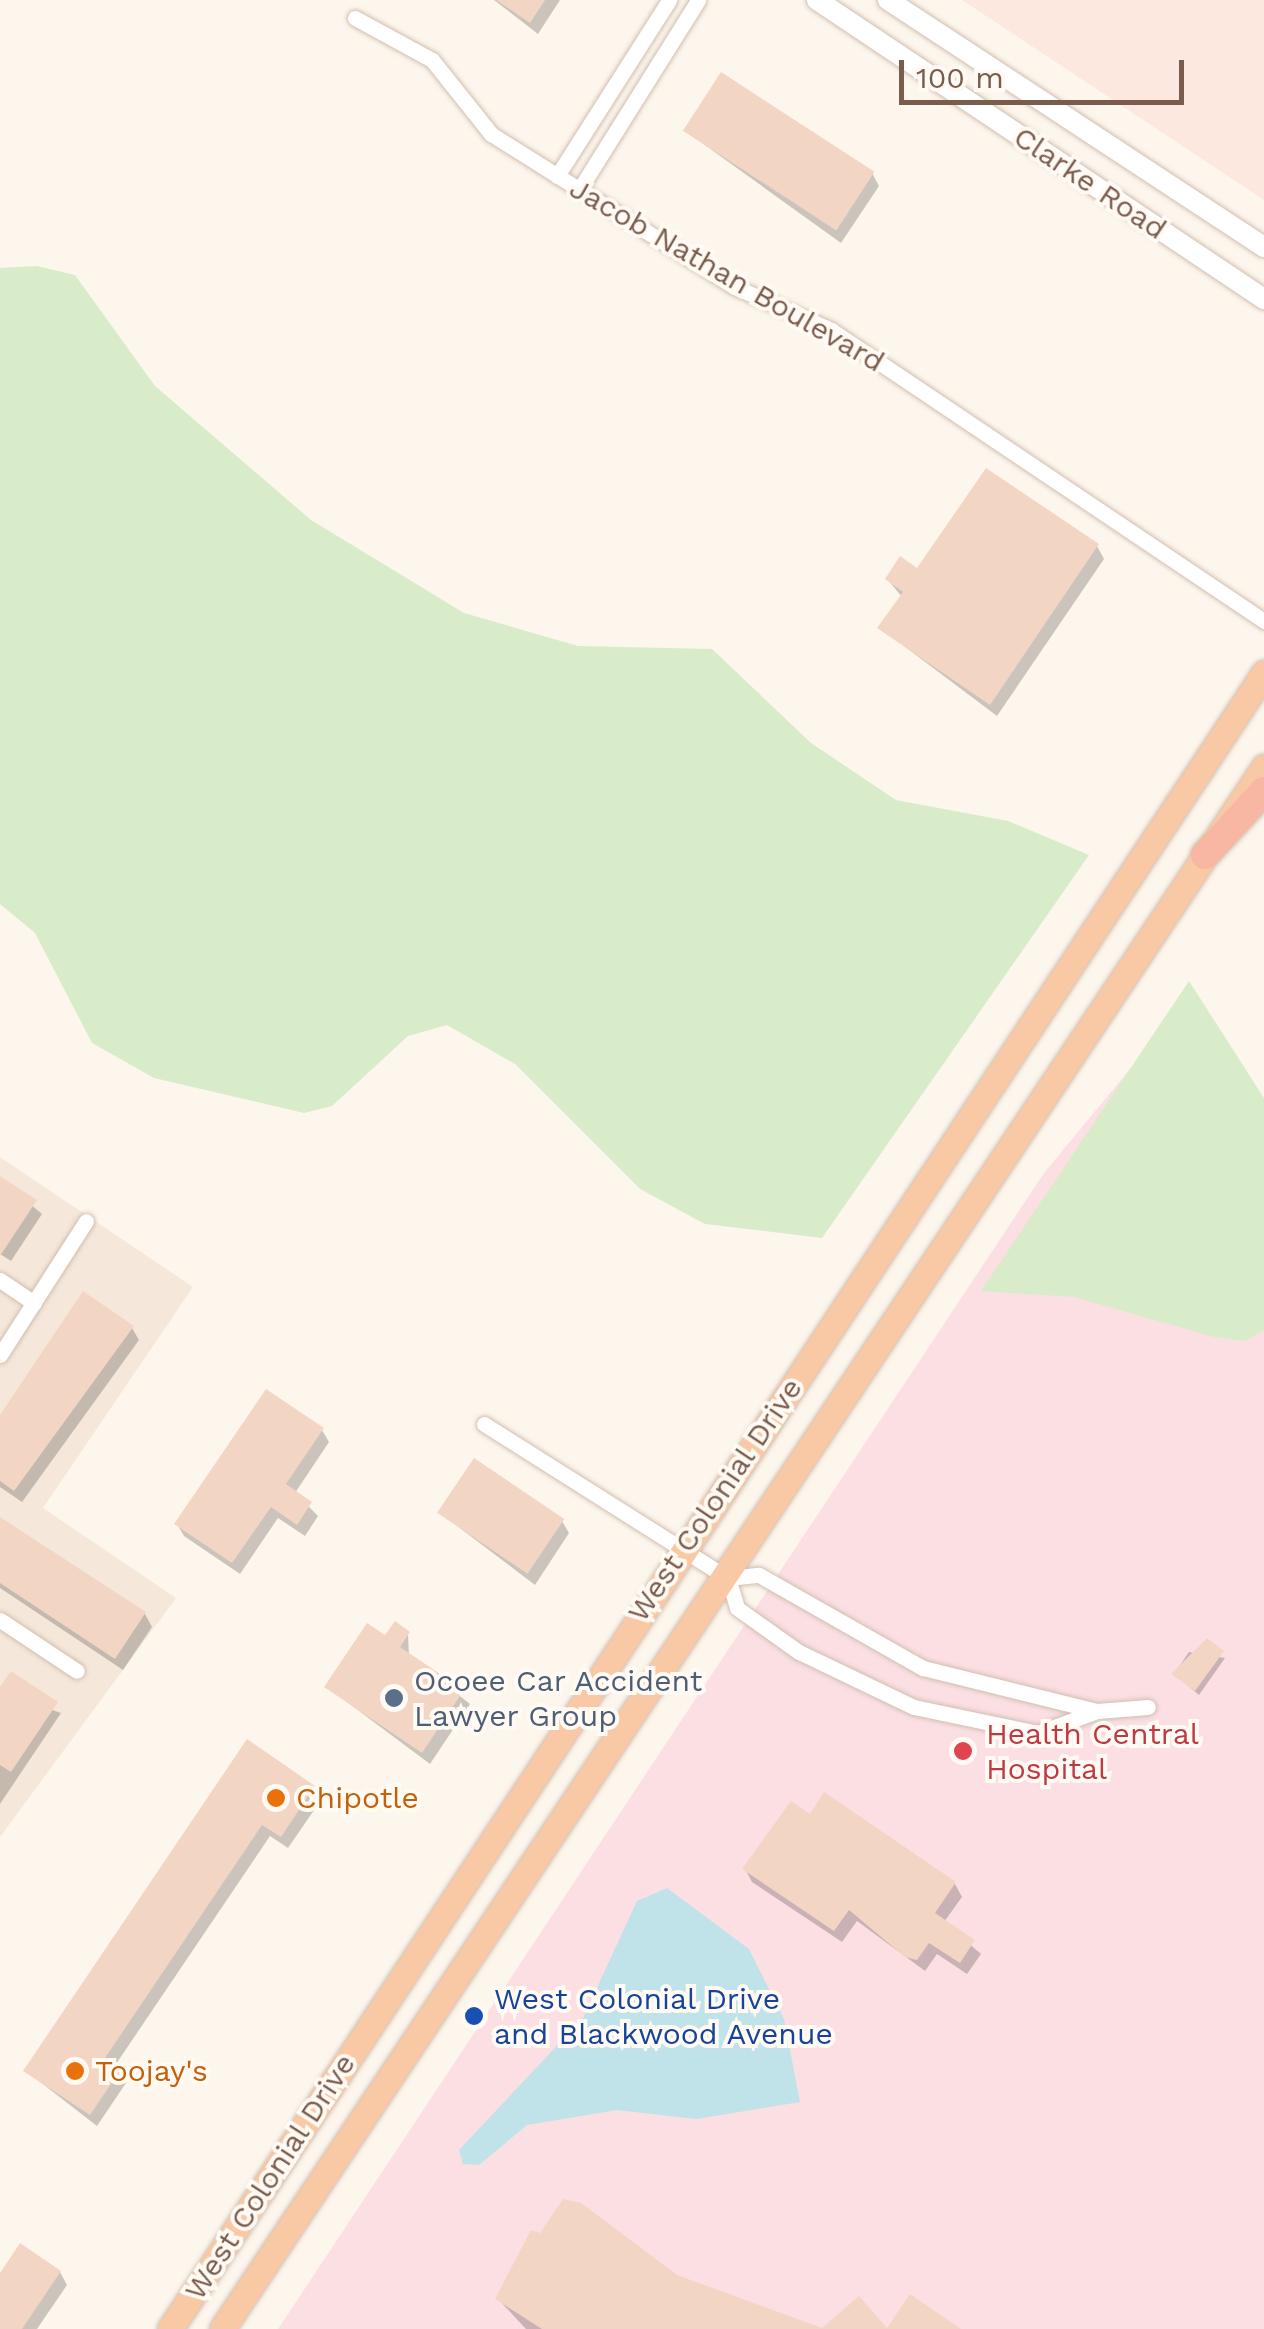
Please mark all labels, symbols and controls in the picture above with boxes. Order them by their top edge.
scale bar [904,40,1189,102]
text: 100 m [916,60,1004,95]
street label: Clarke Road [1007,119,1173,247]
street label: Jacob Nathan Boulevard [563,170,891,380]
street label: West Colonial Drive [620,1371,810,1629]
place label: Ocoee Car Accident Lawyer Group [414,1663,704,1734]
marker: Ocoee Car Accident Lawyer Group [383,1687,405,1709]
place label: Health Central Hospital [986,1716,1199,1786]
marker: Health Central Hospital [950,1738,976,1764]
place label: Chipotle [296,1780,419,1816]
marker: Chipotle [265,1787,287,1809]
place label: West Colonial Drive and Blackwood Avenue [494,1981,834,2052]
marker: West Colonial Drive and Blackwood Avenue [463,2005,485,2027]
street label: West Colonial Drive [177,2047,363,2307]
place label: Toojay's [95,2053,208,2089]
marker: Toojay's [64,2060,86,2082]

